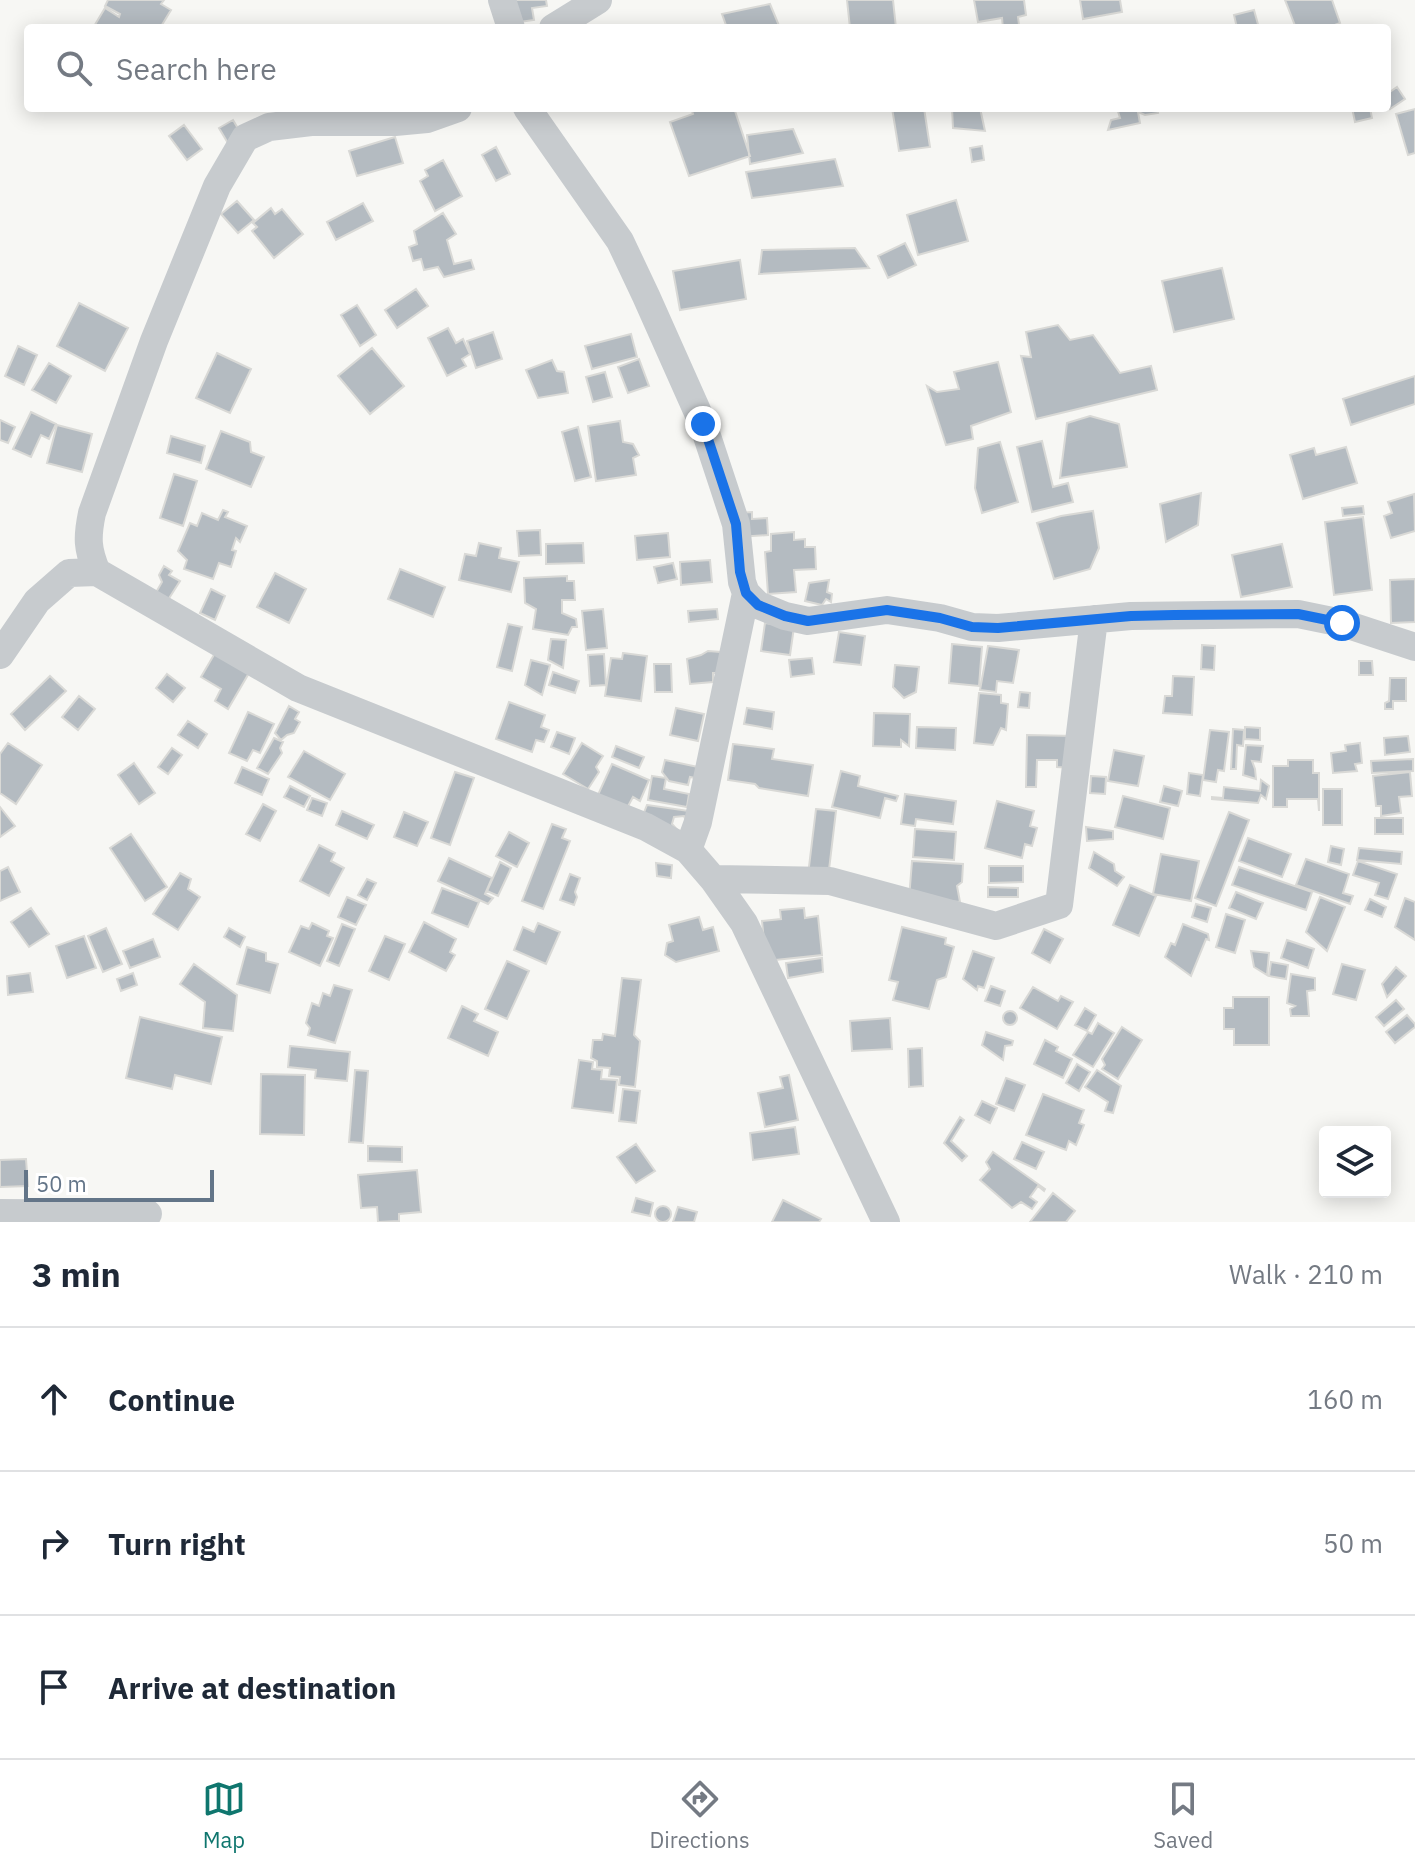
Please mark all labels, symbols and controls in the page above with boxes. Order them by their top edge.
search box [24,24,1391,112]
icon: search [52,46,96,90]
text: Search here [116,49,277,88]
route end [685,406,721,442]
route start [1324,605,1360,641]
map controls [1319,1126,1391,1198]
button: layers [1319,1126,1391,1198]
scale bar [24,1166,214,1202]
text: 50 m [36,1169,87,1198]
text: 3 min [32,1252,121,1296]
text: Walk · 210 m [1229,1257,1383,1291]
icon: ahead [32,1377,76,1421]
text: Continue [108,1380,235,1419]
text: 160 m [1307,1382,1383,1416]
icon: right [32,1521,76,1565]
text: Turn right [108,1524,246,1563]
text: 50 m [1323,1526,1383,1560]
icon: arrive [32,1665,76,1709]
text: Arrive at destination [108,1668,396,1707]
tab: Map [202,1777,246,1854]
tab: Directions [650,1777,750,1854]
tab: Saved [1153,1777,1213,1854]

